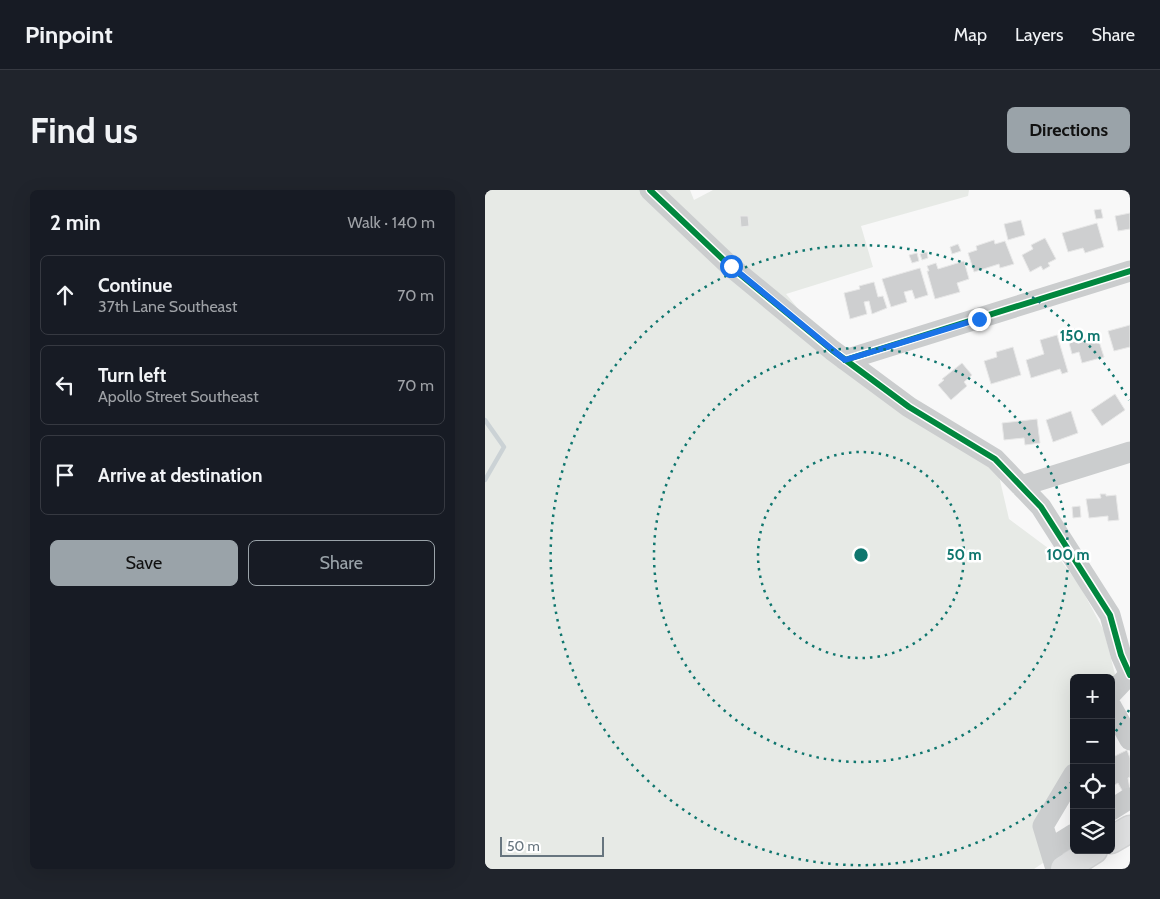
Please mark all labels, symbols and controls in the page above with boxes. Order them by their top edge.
text: Pinpoint [25,20,113,49]
text: Map [954,24,987,46]
text: Layers [1015,24,1064,46]
text: Share [1092,24,1135,46]
button: Directions [1007,107,1130,153]
text: Find us [30,109,138,152]
text: 2 min [50,210,101,235]
text: Walk · 140 m [348,213,435,232]
route start [720,255,743,278]
text: Continue [98,274,172,297]
icon: ahead [51,281,79,309]
text: 70 m [397,286,434,305]
text: 37th Lane Southeast [98,297,237,316]
route end [968,308,991,331]
text: 150 m [1060,327,1100,345]
text: Turn left [98,364,166,387]
icon: left [51,371,79,399]
text: 70 m [397,376,434,395]
text: Apollo Street Southeast [98,387,259,406]
icon: arrive [51,461,79,489]
text: Arrive at destination [98,464,262,487]
button: Save [50,540,238,586]
button: Share [248,540,435,586]
centre of rings [852,546,870,564]
text: 50 m [946,546,982,564]
text: 100 m [1046,546,1090,564]
map controls [1070,674,1115,854]
button: + [1070,674,1115,719]
button: − [1070,719,1115,764]
button: locate [1070,764,1115,809]
button: layers [1070,809,1115,854]
scale bar [500,834,604,857]
text: 50 m [507,837,540,855]

